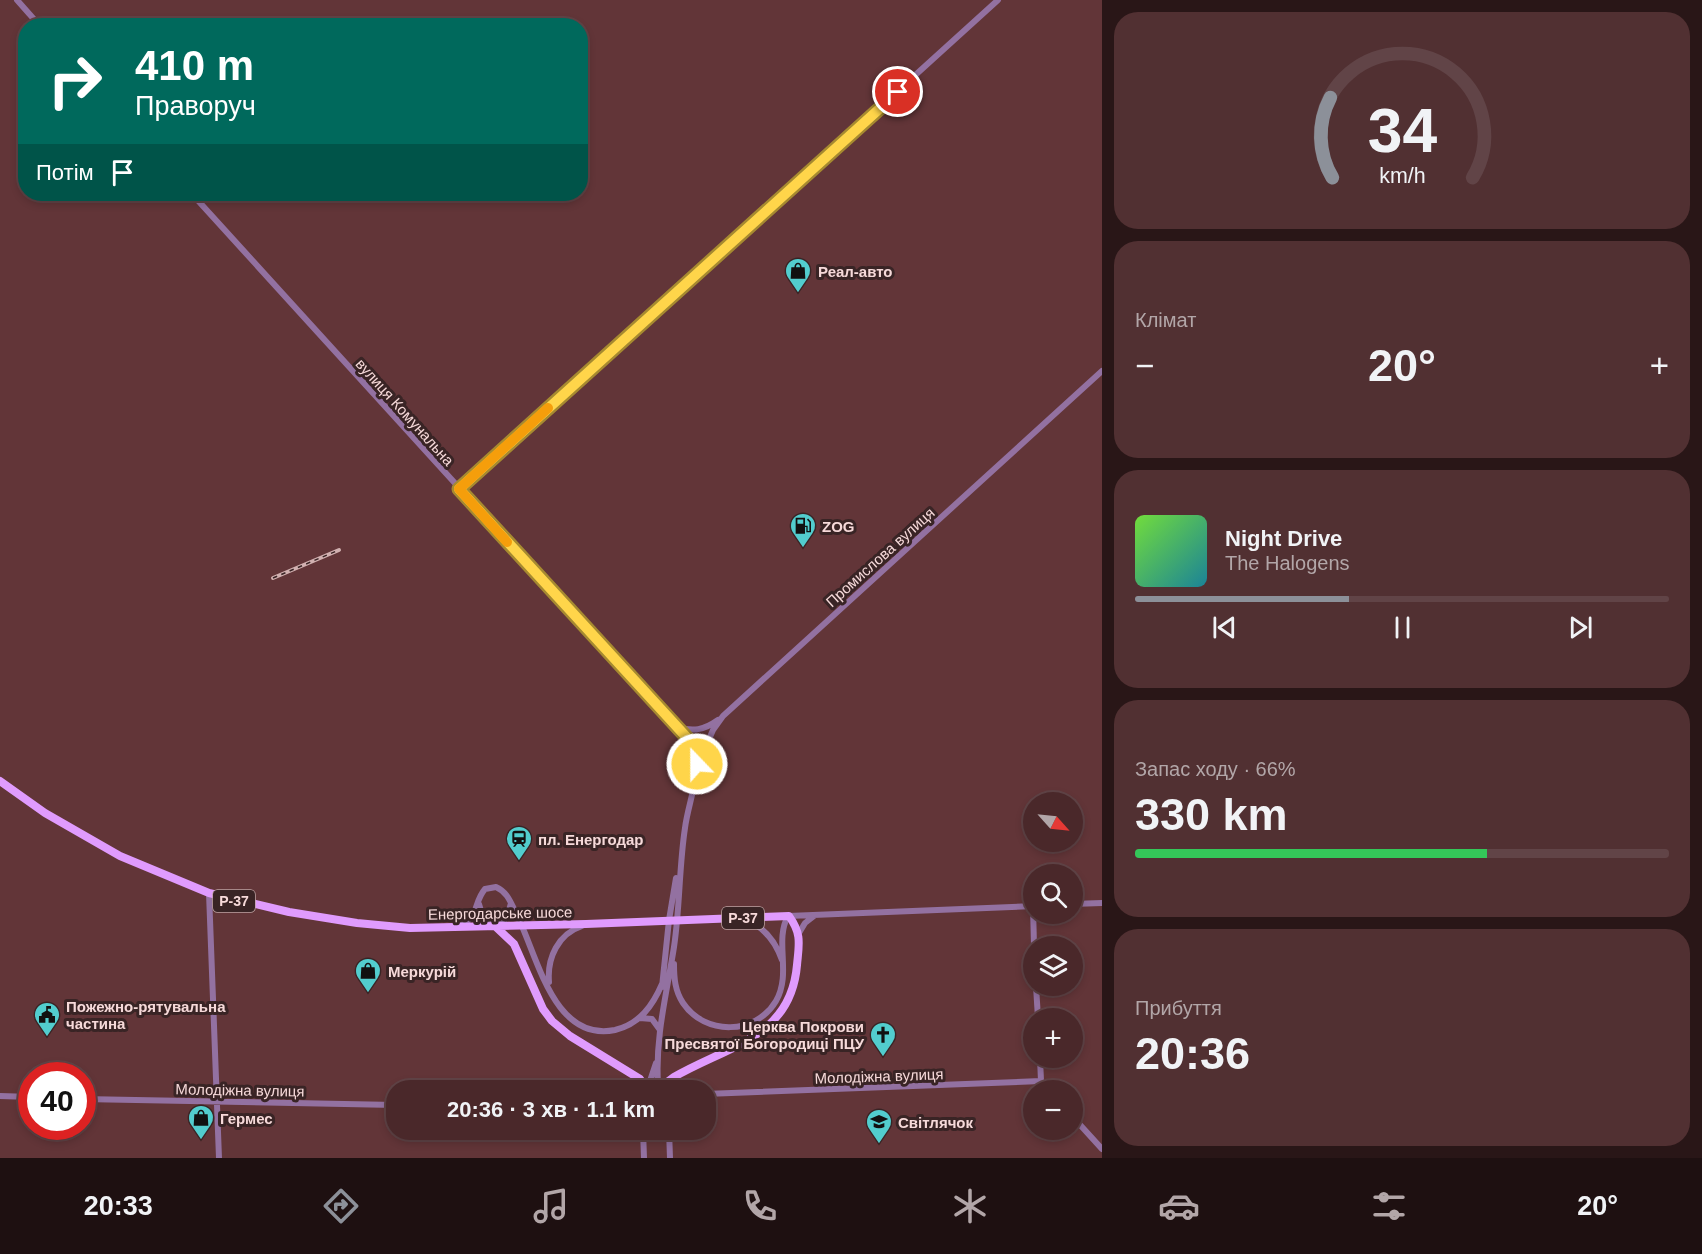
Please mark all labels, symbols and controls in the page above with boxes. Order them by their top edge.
icon: right [36,42,114,120]
text: 410 m [135,42,254,89]
pin [872,66,923,117]
icon: arrive [881,75,914,108]
text: Праворуч [135,91,256,121]
text: 34 [1367,96,1437,165]
icon: arrive [106,156,139,189]
text: Потім [36,160,94,185]
text: km/h [1379,164,1425,188]
shop icon: Реал-авто [783,256,813,294]
place label: Реал-авто [818,263,893,280]
text: Клімат [1135,309,1196,331]
text: 20° [1368,340,1436,391]
text: − [1135,347,1154,384]
text: + [1650,347,1669,384]
street label: вулиця Комунальна [353,355,458,469]
street label: Промислова вулиця [822,504,938,610]
fuel station icon: ZOG [788,511,818,549]
place label: ZOG [822,518,855,535]
text: Night Drive [1225,526,1342,551]
text: The Halogens [1225,552,1350,574]
icon: previous [1208,611,1241,644]
icon: pause [1386,611,1419,644]
icon: next [1564,611,1597,644]
position arrow [665,732,729,796]
text: Запас ходу · 66% [1135,758,1296,780]
text: 330 km [1135,789,1288,840]
north arrow [1023,792,1083,852]
map controls [1023,792,1083,1140]
station icon: пл. Енергодар [504,824,534,862]
place label: пл. Енергодар [538,831,644,848]
button: search [1023,864,1083,924]
road number: Р-37 [213,890,255,912]
street label: Енергодарське шосе [428,903,572,923]
road number: Р-37 [722,907,764,929]
button: layers [1023,936,1083,996]
shop icon: Меркурій [353,956,383,994]
place label: Меркурій [388,963,456,980]
text: Прибуття [1135,997,1222,1019]
place label: Пожежно-рятувальна частина [66,998,226,1032]
public building icon: Пожежно-рятувальна частина [32,1000,62,1038]
button: + [1023,1008,1083,1068]
place label: Церква Покрови Пресвятої Богородиці ПЦУ [664,1018,865,1052]
church icon: Церква Покрови Пресвятої Богородиці ПЦУ [868,1020,898,1058]
text: 20:36 [1135,1028,1250,1079]
speed limit sign: 40 [18,1062,96,1140]
street label: Молодіжна вулиця [814,1065,944,1087]
street label: Молодіжна вулиця [175,1080,305,1100]
button: − [1023,1080,1083,1140]
text: 20:36 · 3 хв · 1.1 km [447,1097,655,1122]
shop icon: Гермес [186,1103,216,1141]
school or university icon: Світлячок [864,1107,894,1145]
place label: Гермес [220,1110,273,1127]
place label: Світлячок [898,1114,974,1131]
icon: directions [320,1185,362,1227]
icon: music [530,1185,572,1227]
icon: phone [739,1185,781,1227]
icon: climate [949,1185,991,1227]
icon: car [1158,1185,1200,1227]
icon: filters [1368,1185,1410,1227]
text: 20:33 [84,1191,153,1221]
text: 20° [1577,1191,1618,1221]

